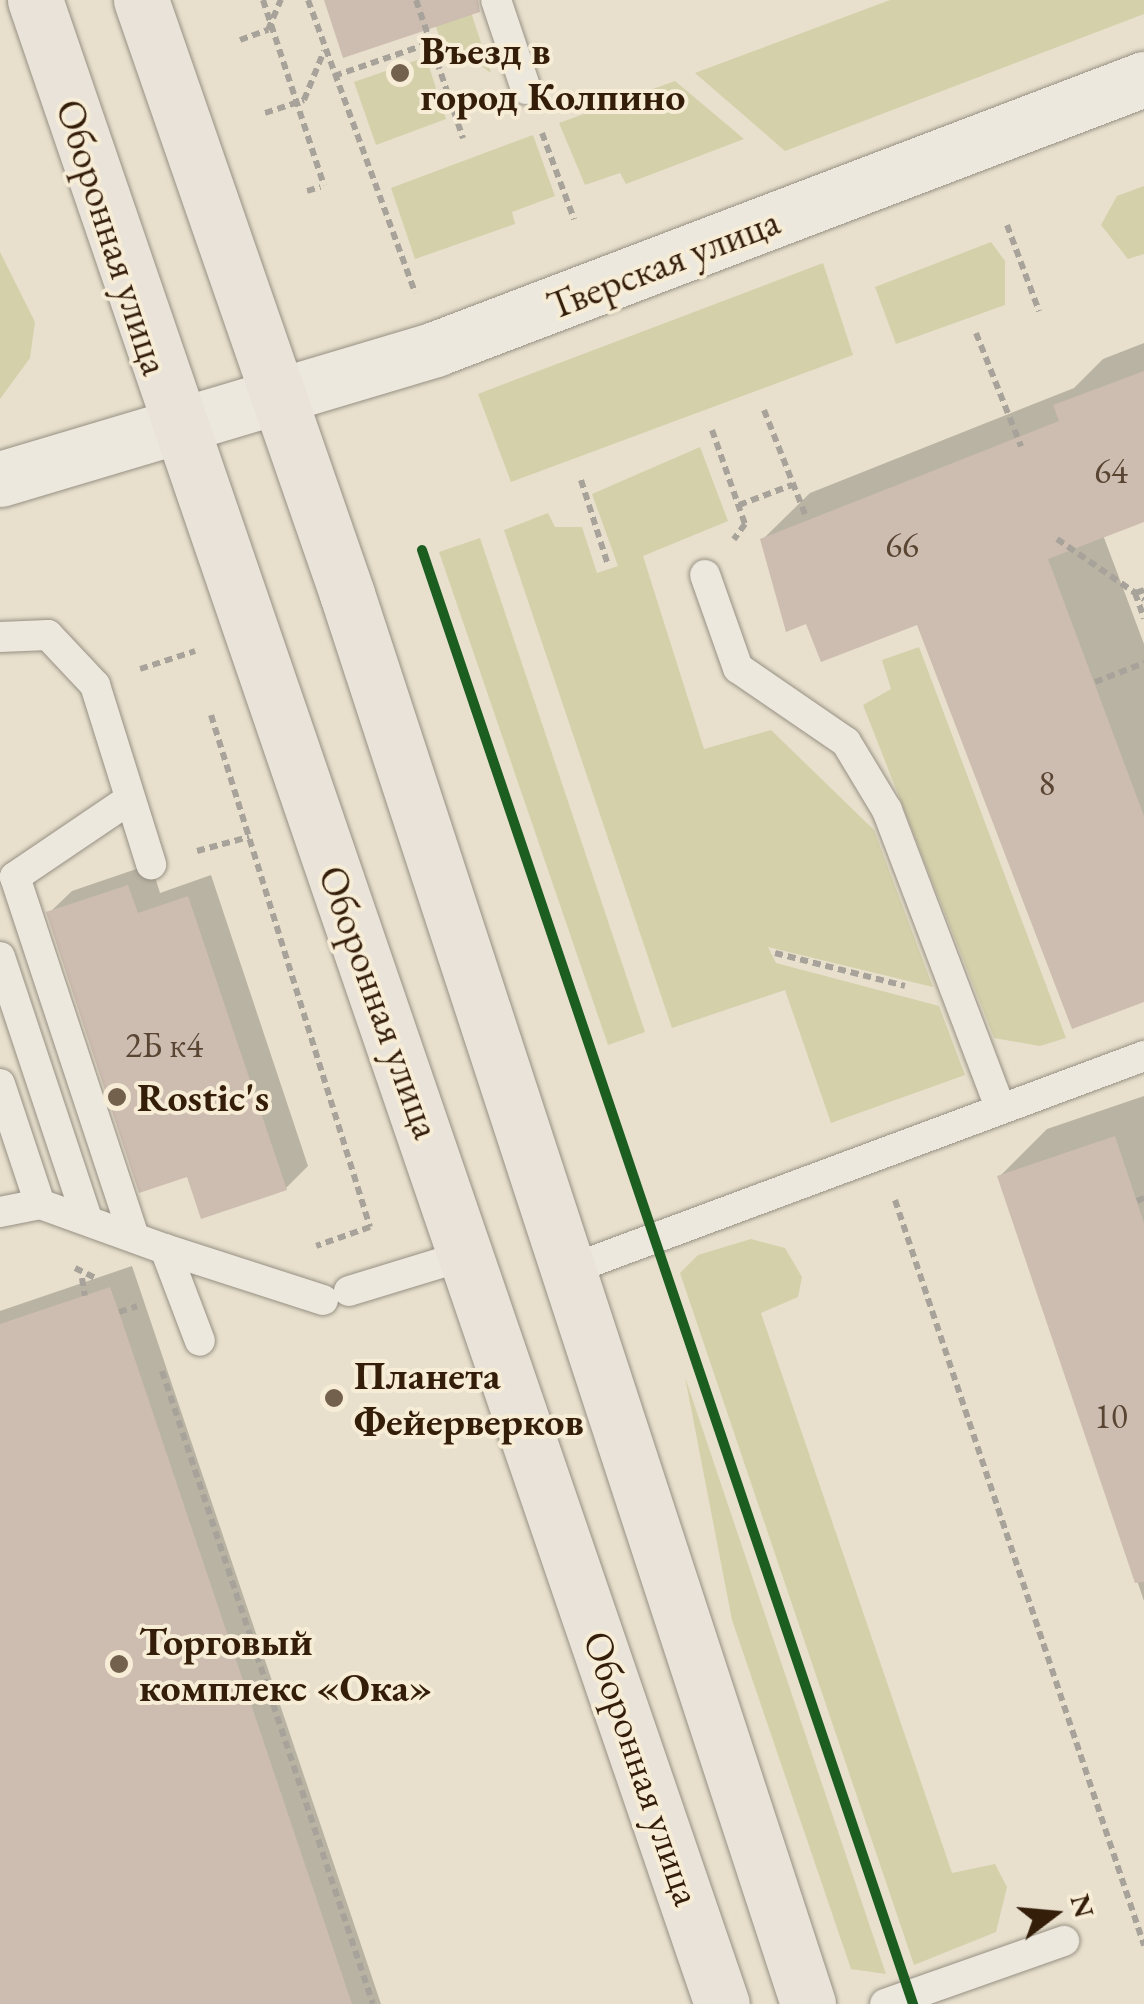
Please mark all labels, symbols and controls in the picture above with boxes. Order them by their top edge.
place label: Въезд в город Колпино [420,26,685,120]
marker: Въезд в город Колпино [389,62,411,84]
street label: Оборонная улица [46,93,180,381]
street label: Тверская улица [540,197,786,329]
house number: 64 [1094,450,1128,492]
house number: 66 [885,524,919,566]
house number: 8 [1039,762,1055,804]
street label: Оборонная улица [308,859,452,1145]
house number: 2Б к4 [125,1024,203,1066]
place label: Rostic's [137,1073,269,1121]
marker: Rostic's [106,1086,128,1108]
place label: Планета Фейерверков [354,1351,584,1445]
marker: Планета Фейерверков [323,1387,345,1409]
house number: 10 [1094,1395,1128,1437]
place label: Торговый комплекс «Ока» [139,1617,432,1711]
street label: Оборонная улица [574,1625,712,1911]
marker: Торговый комплекс «Ока» [108,1653,130,1675]
north arrow [1004,1864,1104,1964]
text: N [1062,1890,1103,1922]

